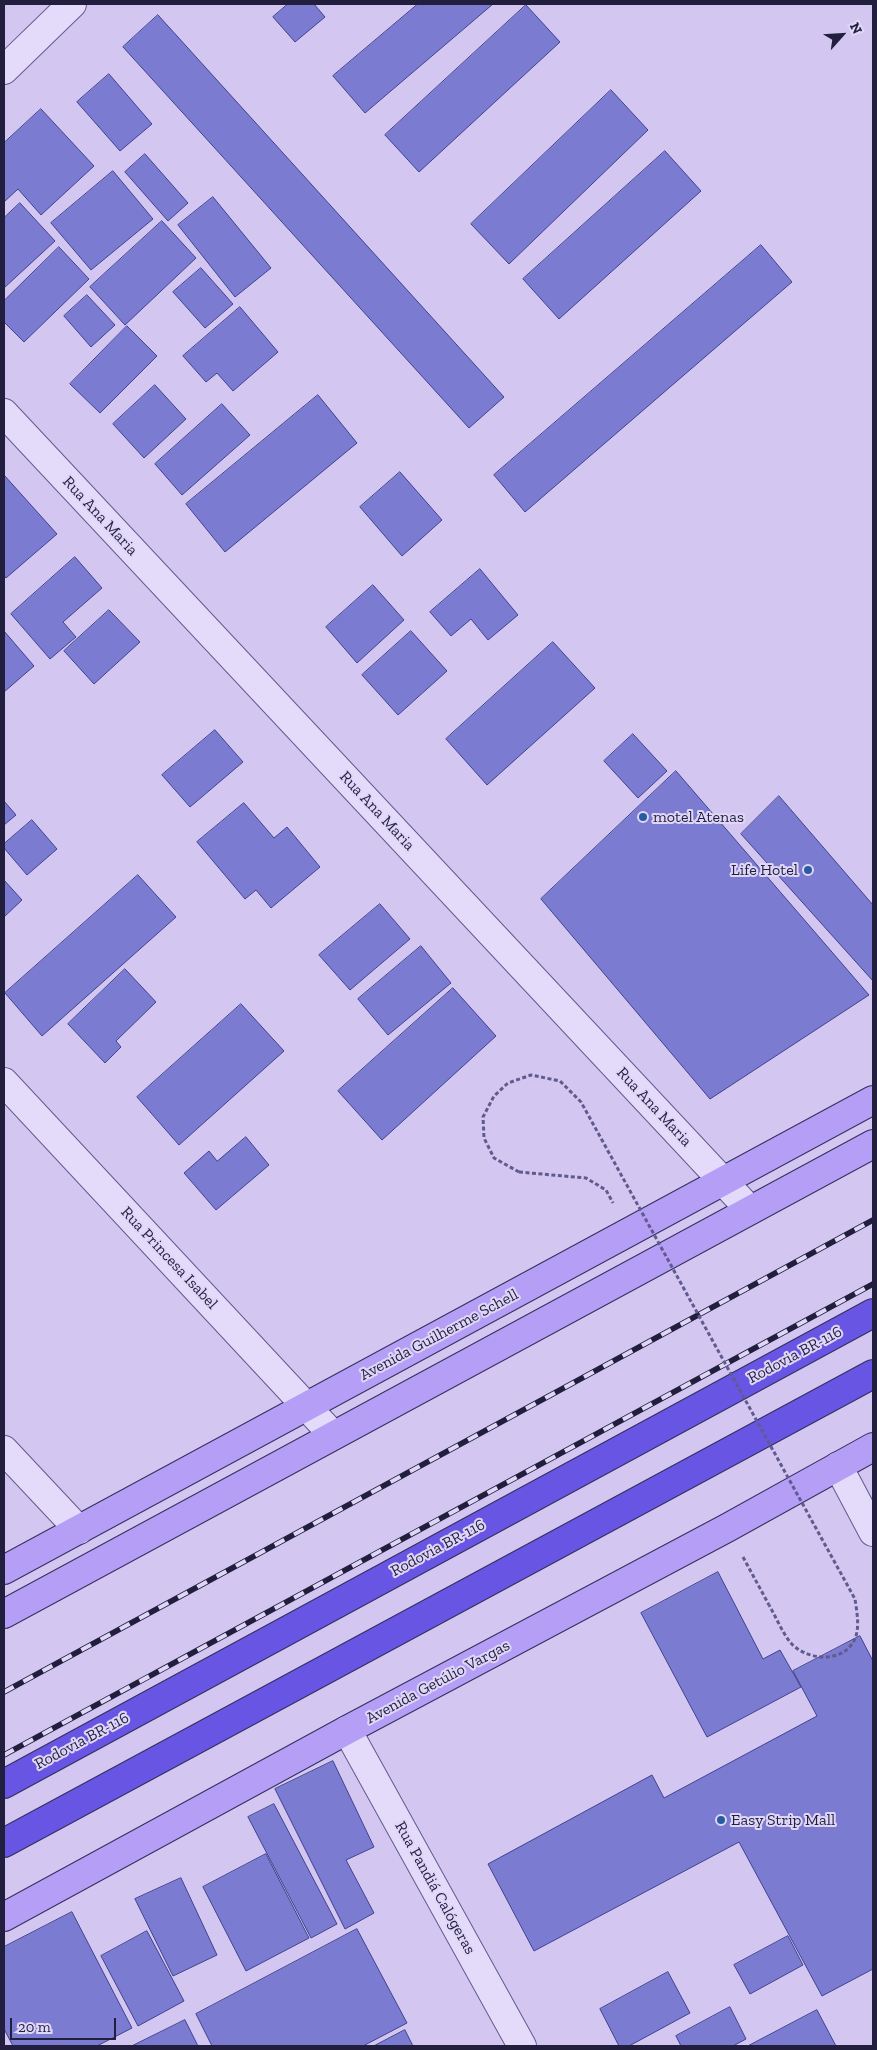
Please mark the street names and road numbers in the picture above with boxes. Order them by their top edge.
street label: Rua Ana Maria [58,472,142,560]
street label: Rua Ana Maria [335,767,419,855]
street label: Rua Ana Maria [612,1063,696,1151]
street label: Rua Princesa Isabel [117,1203,221,1313]
street label: Avenida Guilherme Schell [357,1285,521,1385]
street label: Rodovia BR-116 [745,1322,845,1388]
street label: Rodovia BR-116 [388,1515,488,1581]
street label: Avenida Getúlio Vargas [363,1636,513,1728]
street label: Rodovia BR-116 [32,1708,132,1774]
street label: Rua Pandiá Calógeras [390,1818,480,1958]

